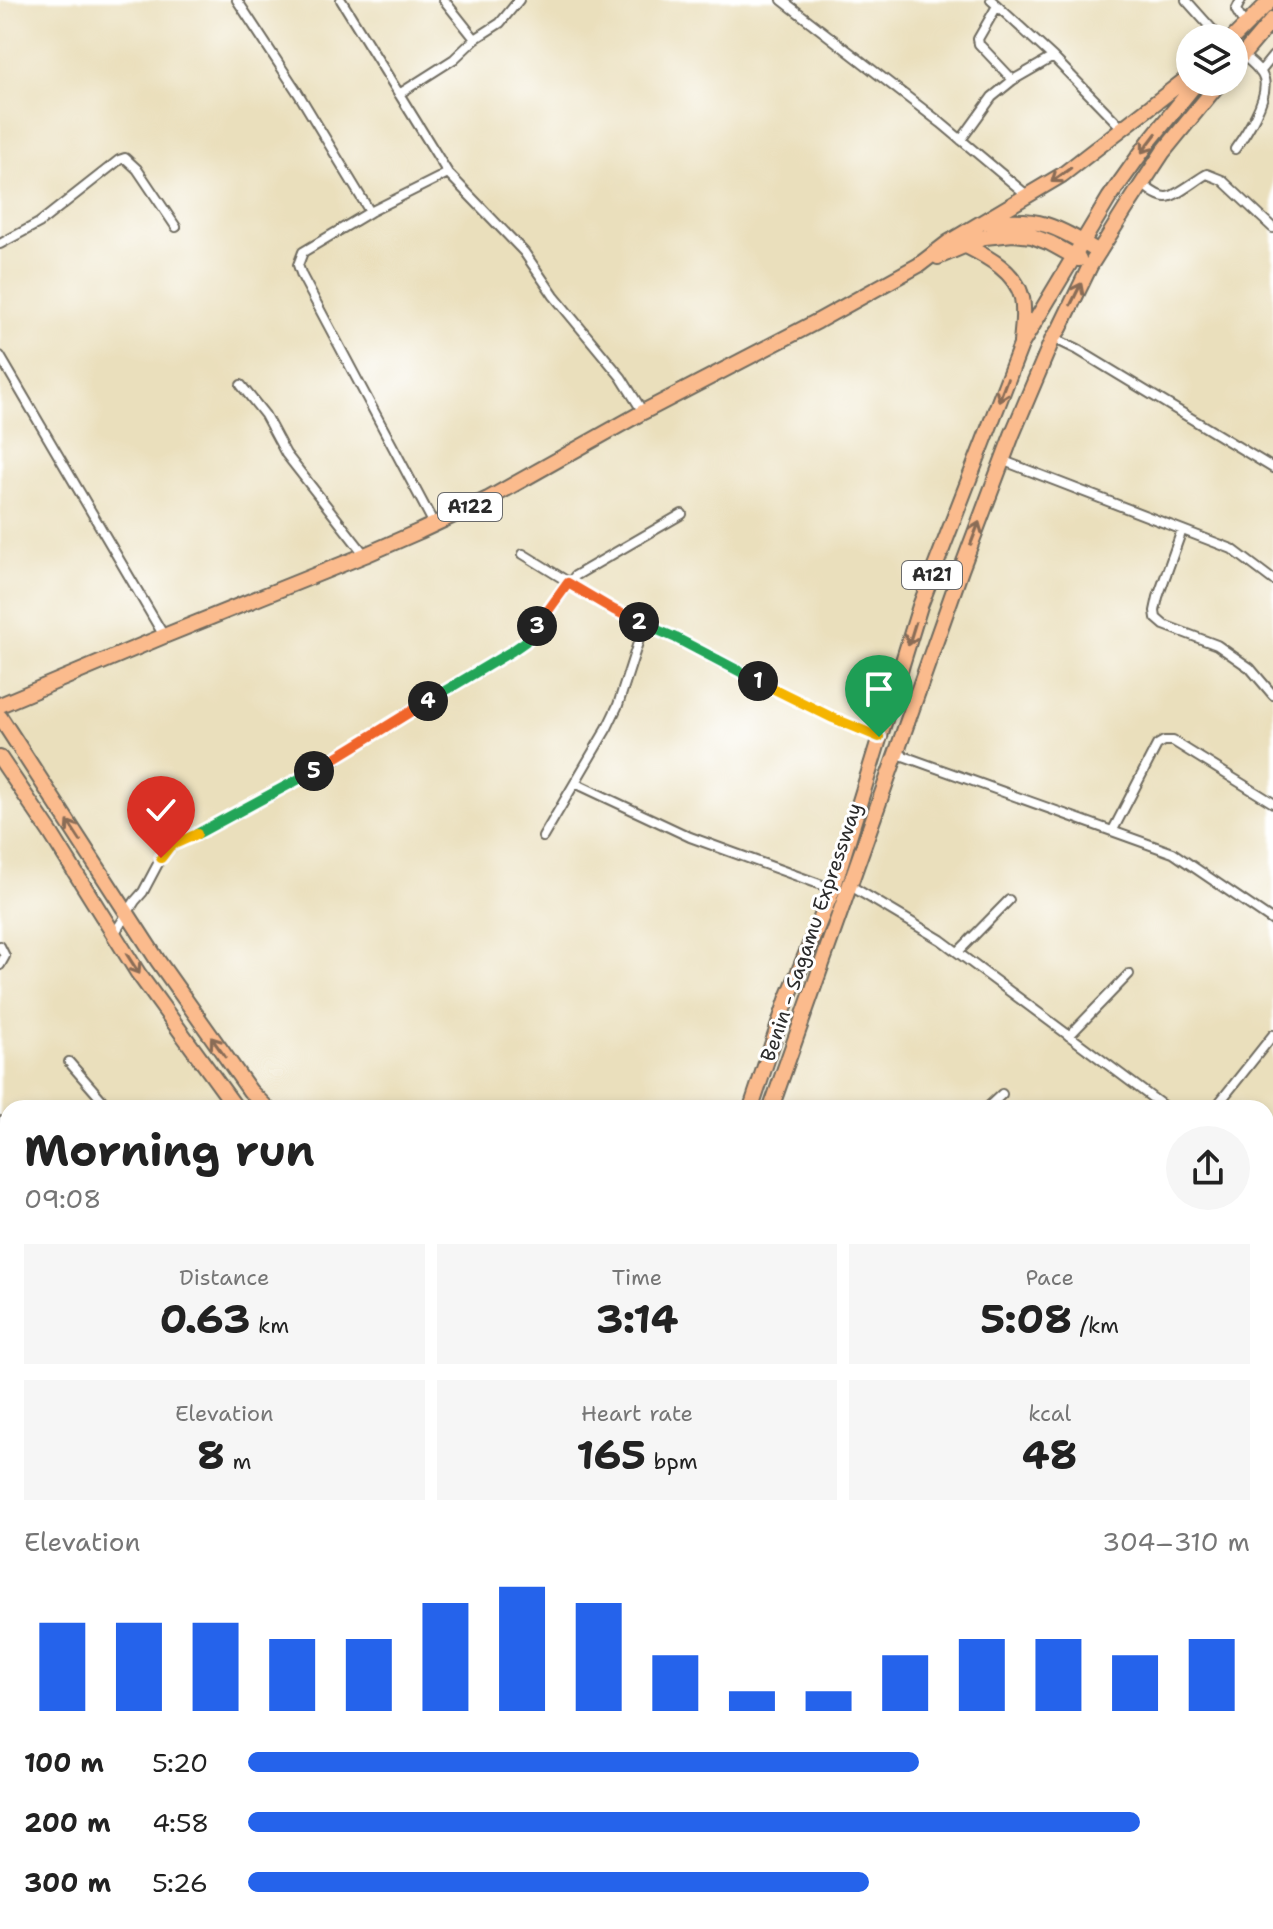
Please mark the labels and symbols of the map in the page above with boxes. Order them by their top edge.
one-way arrow [1140,132,1157,153]
one-way arrow [1051,167,1073,183]
one-way arrow [1069,283,1084,307]
one-way arrow [995,377,1009,402]
road number: A122 [438,493,502,521]
one-way arrow [969,521,983,546]
road number: A121 [902,561,962,589]
pin: 2 [619,602,659,642]
pin: 3 [517,606,557,646]
one-way arrow [904,620,919,646]
pin [845,655,913,737]
pin: 1 [738,661,778,701]
pin: 4 [408,681,448,721]
pin: 5 [294,751,334,791]
pin [127,776,195,858]
street label: Benin - Sagamu Expressway [754,799,868,1065]
one-way arrow [65,820,81,843]
one-way arrow [124,953,141,975]
one-way arrow [210,1036,227,1058]

